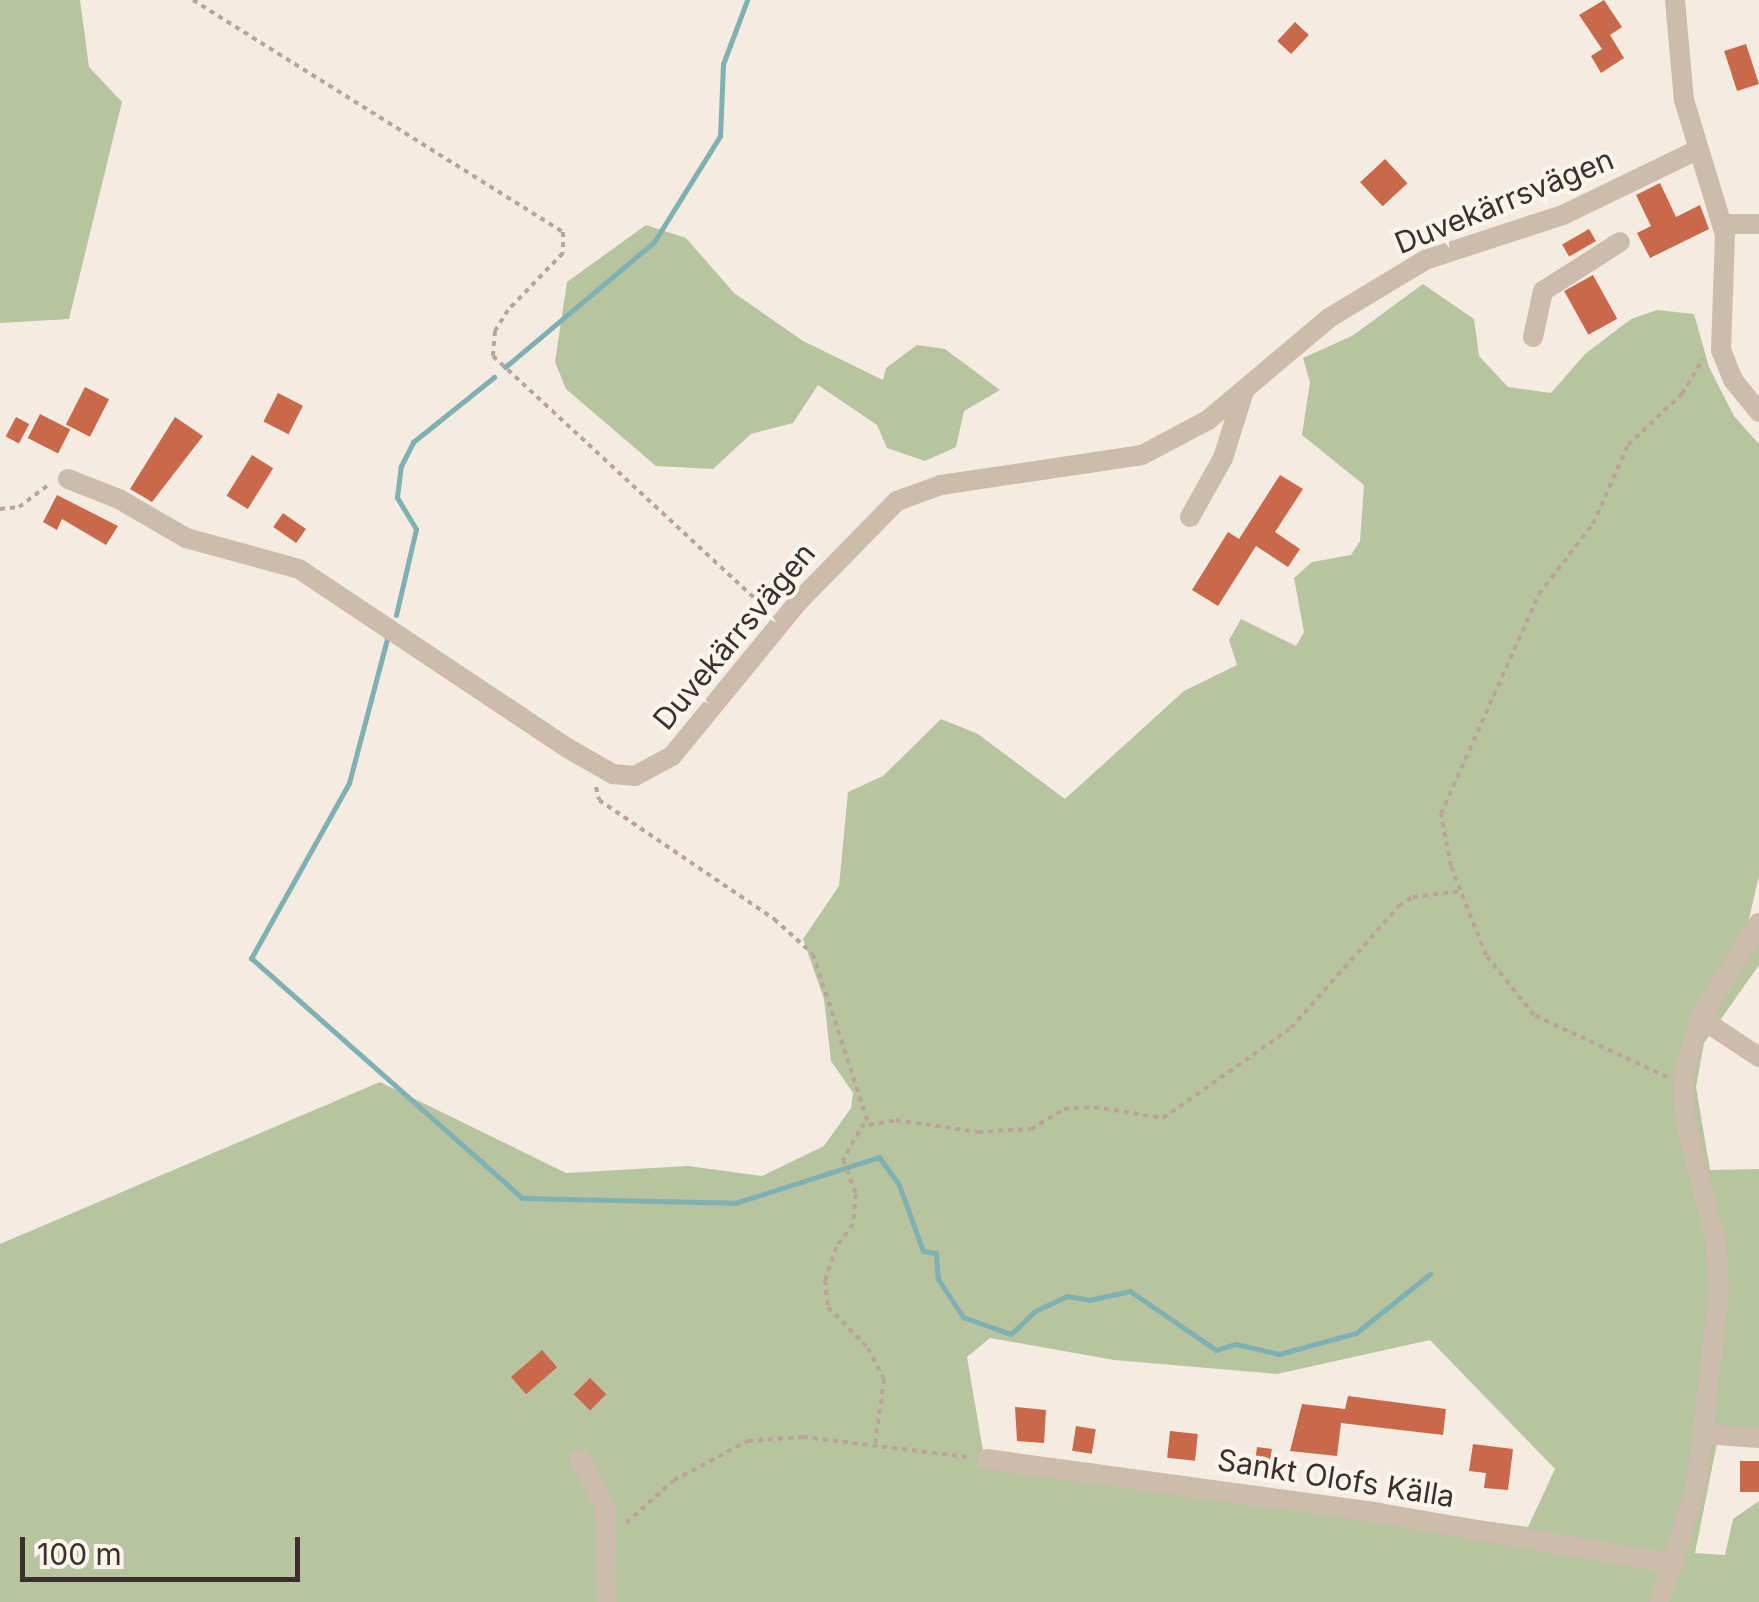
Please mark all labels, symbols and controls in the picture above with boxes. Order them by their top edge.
street label: Duvekärrsvägen [1389,141,1619,261]
street label: Duvekärrsvägen [645,535,823,737]
street label: Sankt Olofs Källa [1215,1441,1457,1515]
scale bar [25,1517,305,1579]
text: 100 m [37,1536,122,1572]

